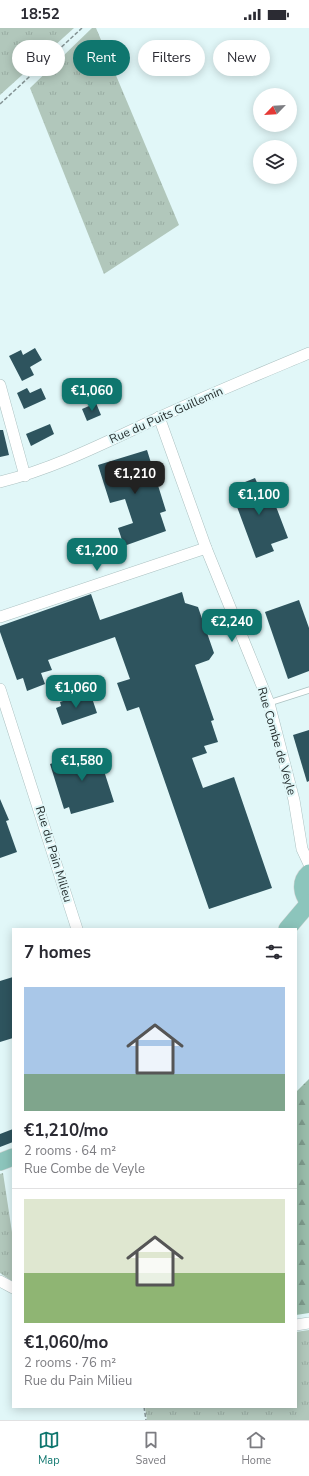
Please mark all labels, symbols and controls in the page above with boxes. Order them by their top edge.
text: 18:52 [20,4,60,24]
chip: Buy [12,40,65,76]
chip: Rent [73,40,130,76]
chip: Filters [138,40,205,76]
chip: New [213,40,270,76]
north arrow [253,88,297,132]
map controls [253,88,297,184]
button: layers [253,140,297,184]
pin: €1,060 [59,378,125,412]
text: €1,060 [71,382,113,400]
street label: Rue du Puits Guillemin [107,383,225,447]
pin: €1,210 [102,461,168,495]
text: €1,210 [114,465,156,483]
pin: €1,100 [226,482,292,516]
text: €1,100 [238,486,280,504]
pin: €1,200 [64,538,130,572]
text: €1,200 [76,542,118,560]
pin: €2,240 [199,609,265,643]
text: €2,240 [211,613,253,631]
pin: €1,060 [43,675,109,709]
text: €1,060 [55,679,97,697]
street label: Rue Combe de Veyle [254,685,300,797]
pin: €1,580 [49,748,115,782]
text: €1,580 [61,752,103,770]
street label: Rue du Pain Milieu [32,804,76,904]
text: 7 homes [24,941,91,964]
icon: filters [263,941,285,963]
icon: home [119,1013,191,1085]
text: €1,210/mo [24,1119,108,1142]
text: 2 rooms · 64 m² [24,1142,116,1160]
text: Rue Combe de Veyle [24,1160,145,1178]
icon: home [119,1225,191,1297]
text: €1,060/mo [24,1331,108,1354]
text: 2 rooms · 76 m² [24,1354,116,1372]
text: Rue du Pain Milieu [24,1372,132,1390]
tab: Map [38,1429,60,1468]
tab: Saved [135,1429,166,1468]
tab: Home [241,1429,271,1468]

